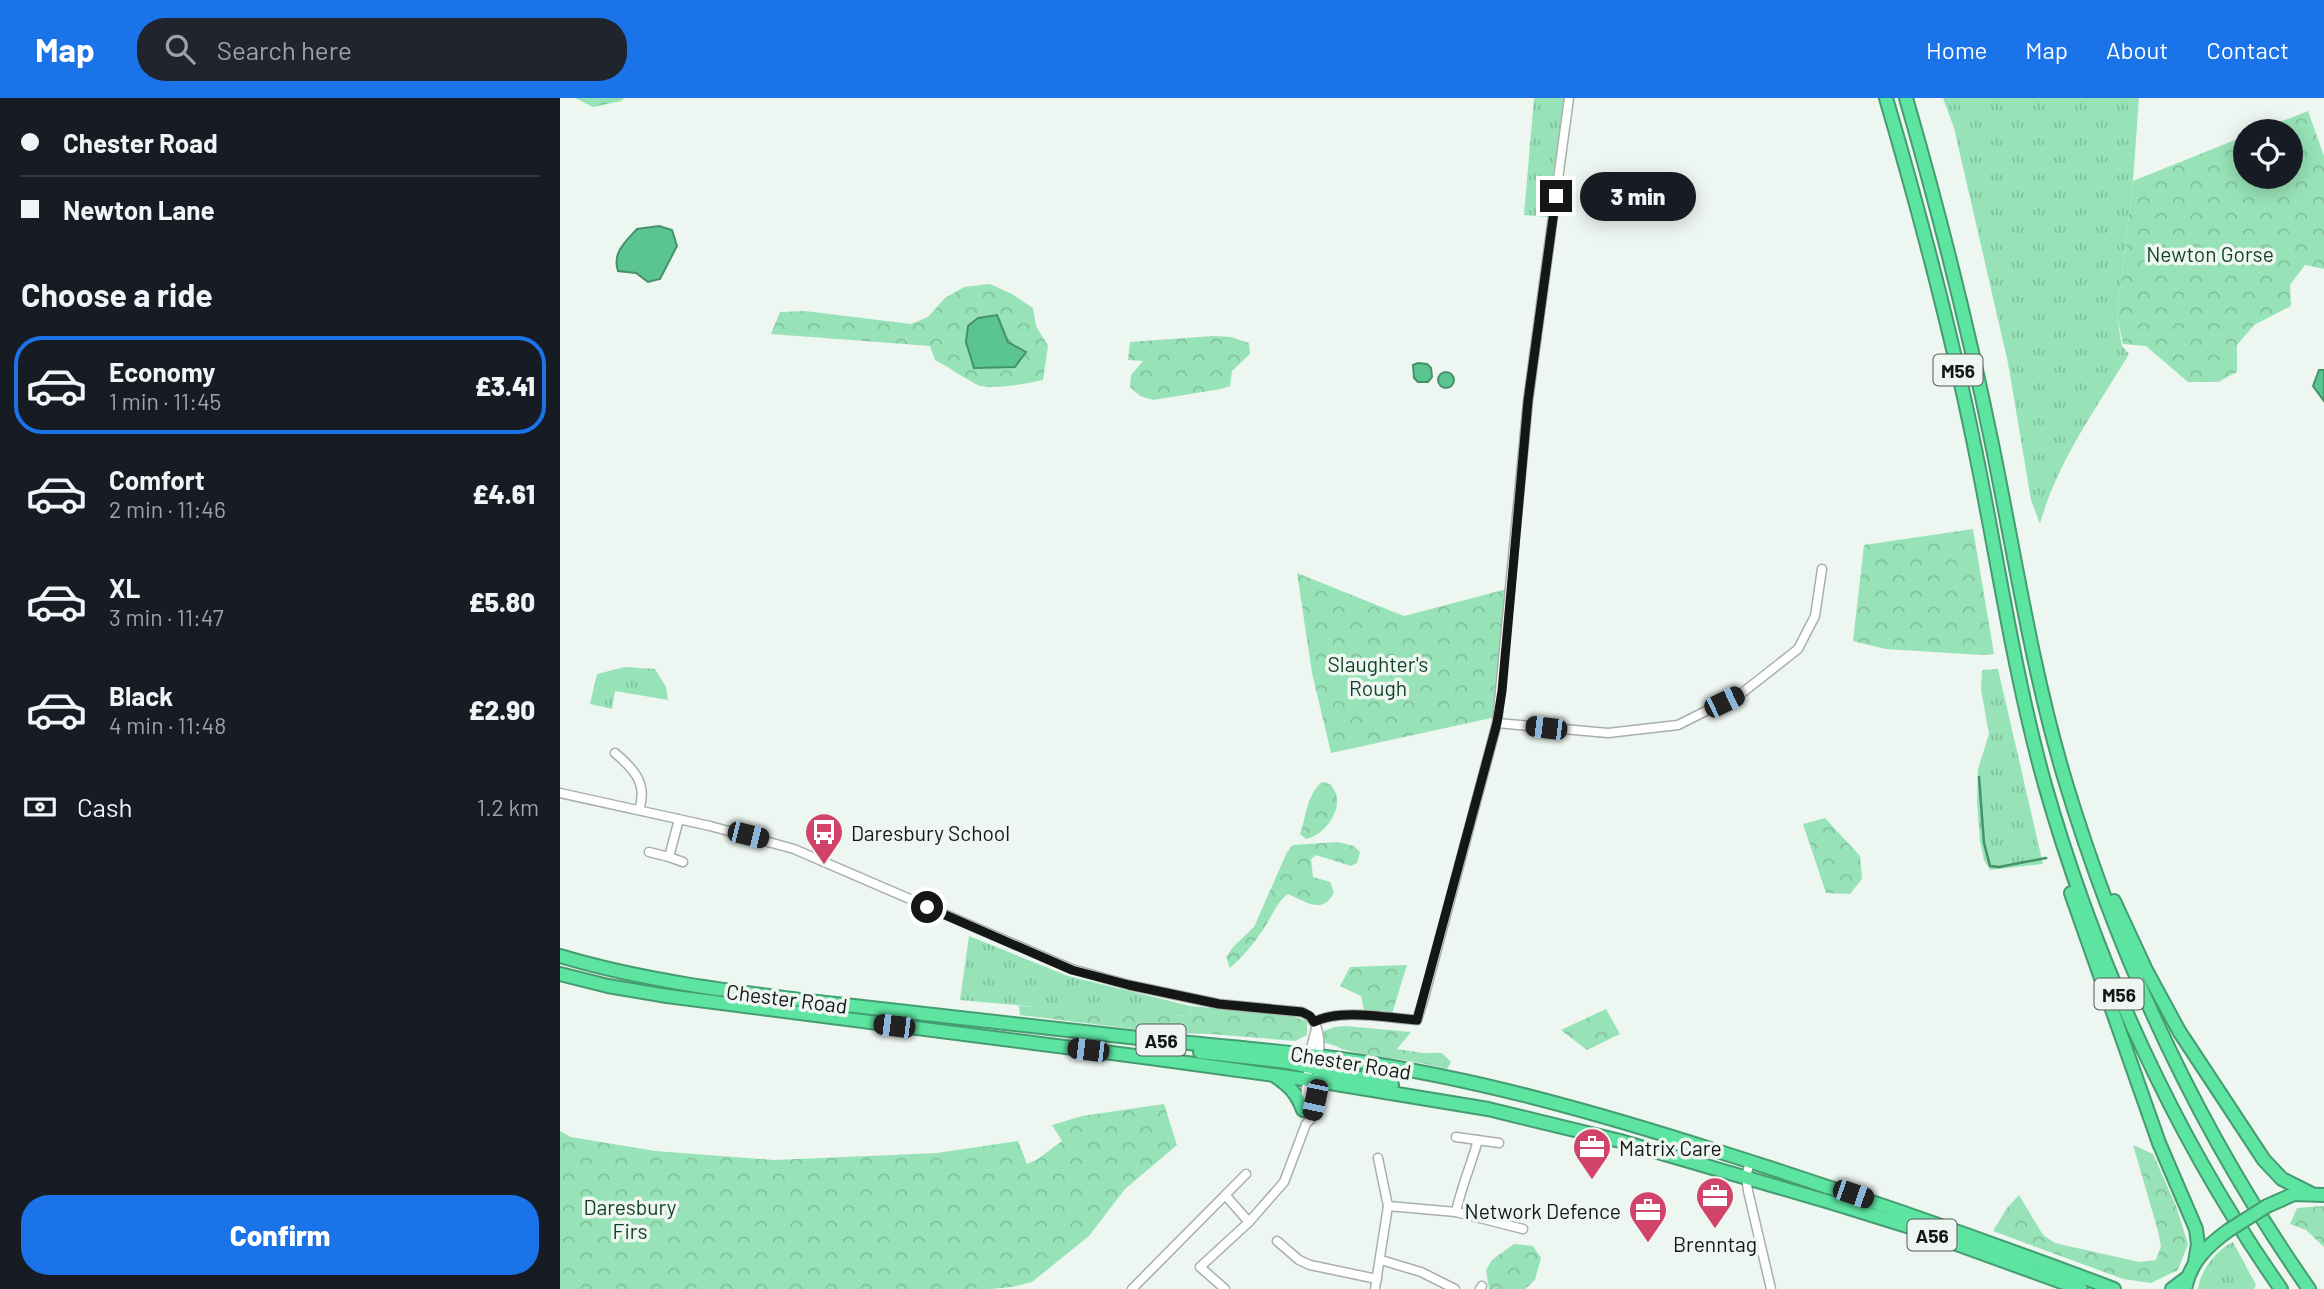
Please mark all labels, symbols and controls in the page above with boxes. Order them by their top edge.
search box [137,18,627,81]
text: Map [35,29,95,69]
icon: search [161,30,199,68]
text: Search here [217,34,352,65]
text: Home [1926,35,1987,64]
text: Map [2025,35,2068,64]
text: About [2106,35,2168,64]
text: Contact [2206,35,2289,64]
map controls [2233,119,2303,189]
button: locate [2233,119,2303,189]
text: Chester Road [63,127,218,158]
callout: 3 min [1580,172,1696,220]
route end [1540,180,1572,212]
text: 3 min [1610,182,1666,210]
text: Newton Lane [63,194,215,225]
park label: Newton Gorse [2146,241,2274,266]
text: Choose a ride [21,275,213,313]
icon: car [25,354,88,417]
road number: M56 [1934,354,1982,386]
text: Economy [109,356,215,387]
text: £3.41 [475,370,535,401]
text: 1 min · 11:45 [109,387,221,415]
icon: car [25,462,88,525]
text: Comfort [109,464,205,495]
text: £4.61 [473,478,535,509]
text: 2 min · 11:46 [109,495,226,523]
icon: car [25,570,88,633]
text: XL [109,572,140,603]
text: £5.80 [469,586,535,617]
text: 3 min · 11:47 [109,603,224,631]
park label: Slaughter's Rough [1328,651,1428,700]
icon: car [25,678,88,741]
text: Black [109,680,173,711]
car [1701,683,1748,721]
text: £2.90 [469,694,535,725]
text: 4 min · 11:48 [109,711,226,739]
car [1524,715,1569,741]
icon: cash [21,788,59,826]
text: Cash [77,791,132,822]
text: 1.2 km [477,793,539,821]
bus stop icon: Daresbury School [803,811,845,866]
car [726,820,771,850]
place label: Daresbury School [851,820,1010,845]
route start [911,891,943,923]
street label: Chester Road [725,978,849,1018]
road number: M56 [2094,978,2144,1010]
car [872,1013,917,1039]
road number: A56 [1136,1024,1186,1056]
car [1066,1037,1111,1063]
street label: Chester Road [1289,1040,1413,1084]
car [1301,1077,1330,1123]
office icon: Matrix Care [1571,1126,1613,1181]
place label: Matrix Care [1619,1135,1722,1160]
office icon: Brenntag [1694,1175,1736,1230]
car [1830,1177,1877,1211]
office icon: Network Defence [1627,1189,1669,1244]
park label: Daresbury Firs [584,1194,677,1243]
button: Confirm [21,1195,539,1275]
place label: Network Defence [1465,1198,1621,1223]
road number: A56 [1908,1219,1956,1250]
place label: Brenntag [1673,1231,1757,1256]

